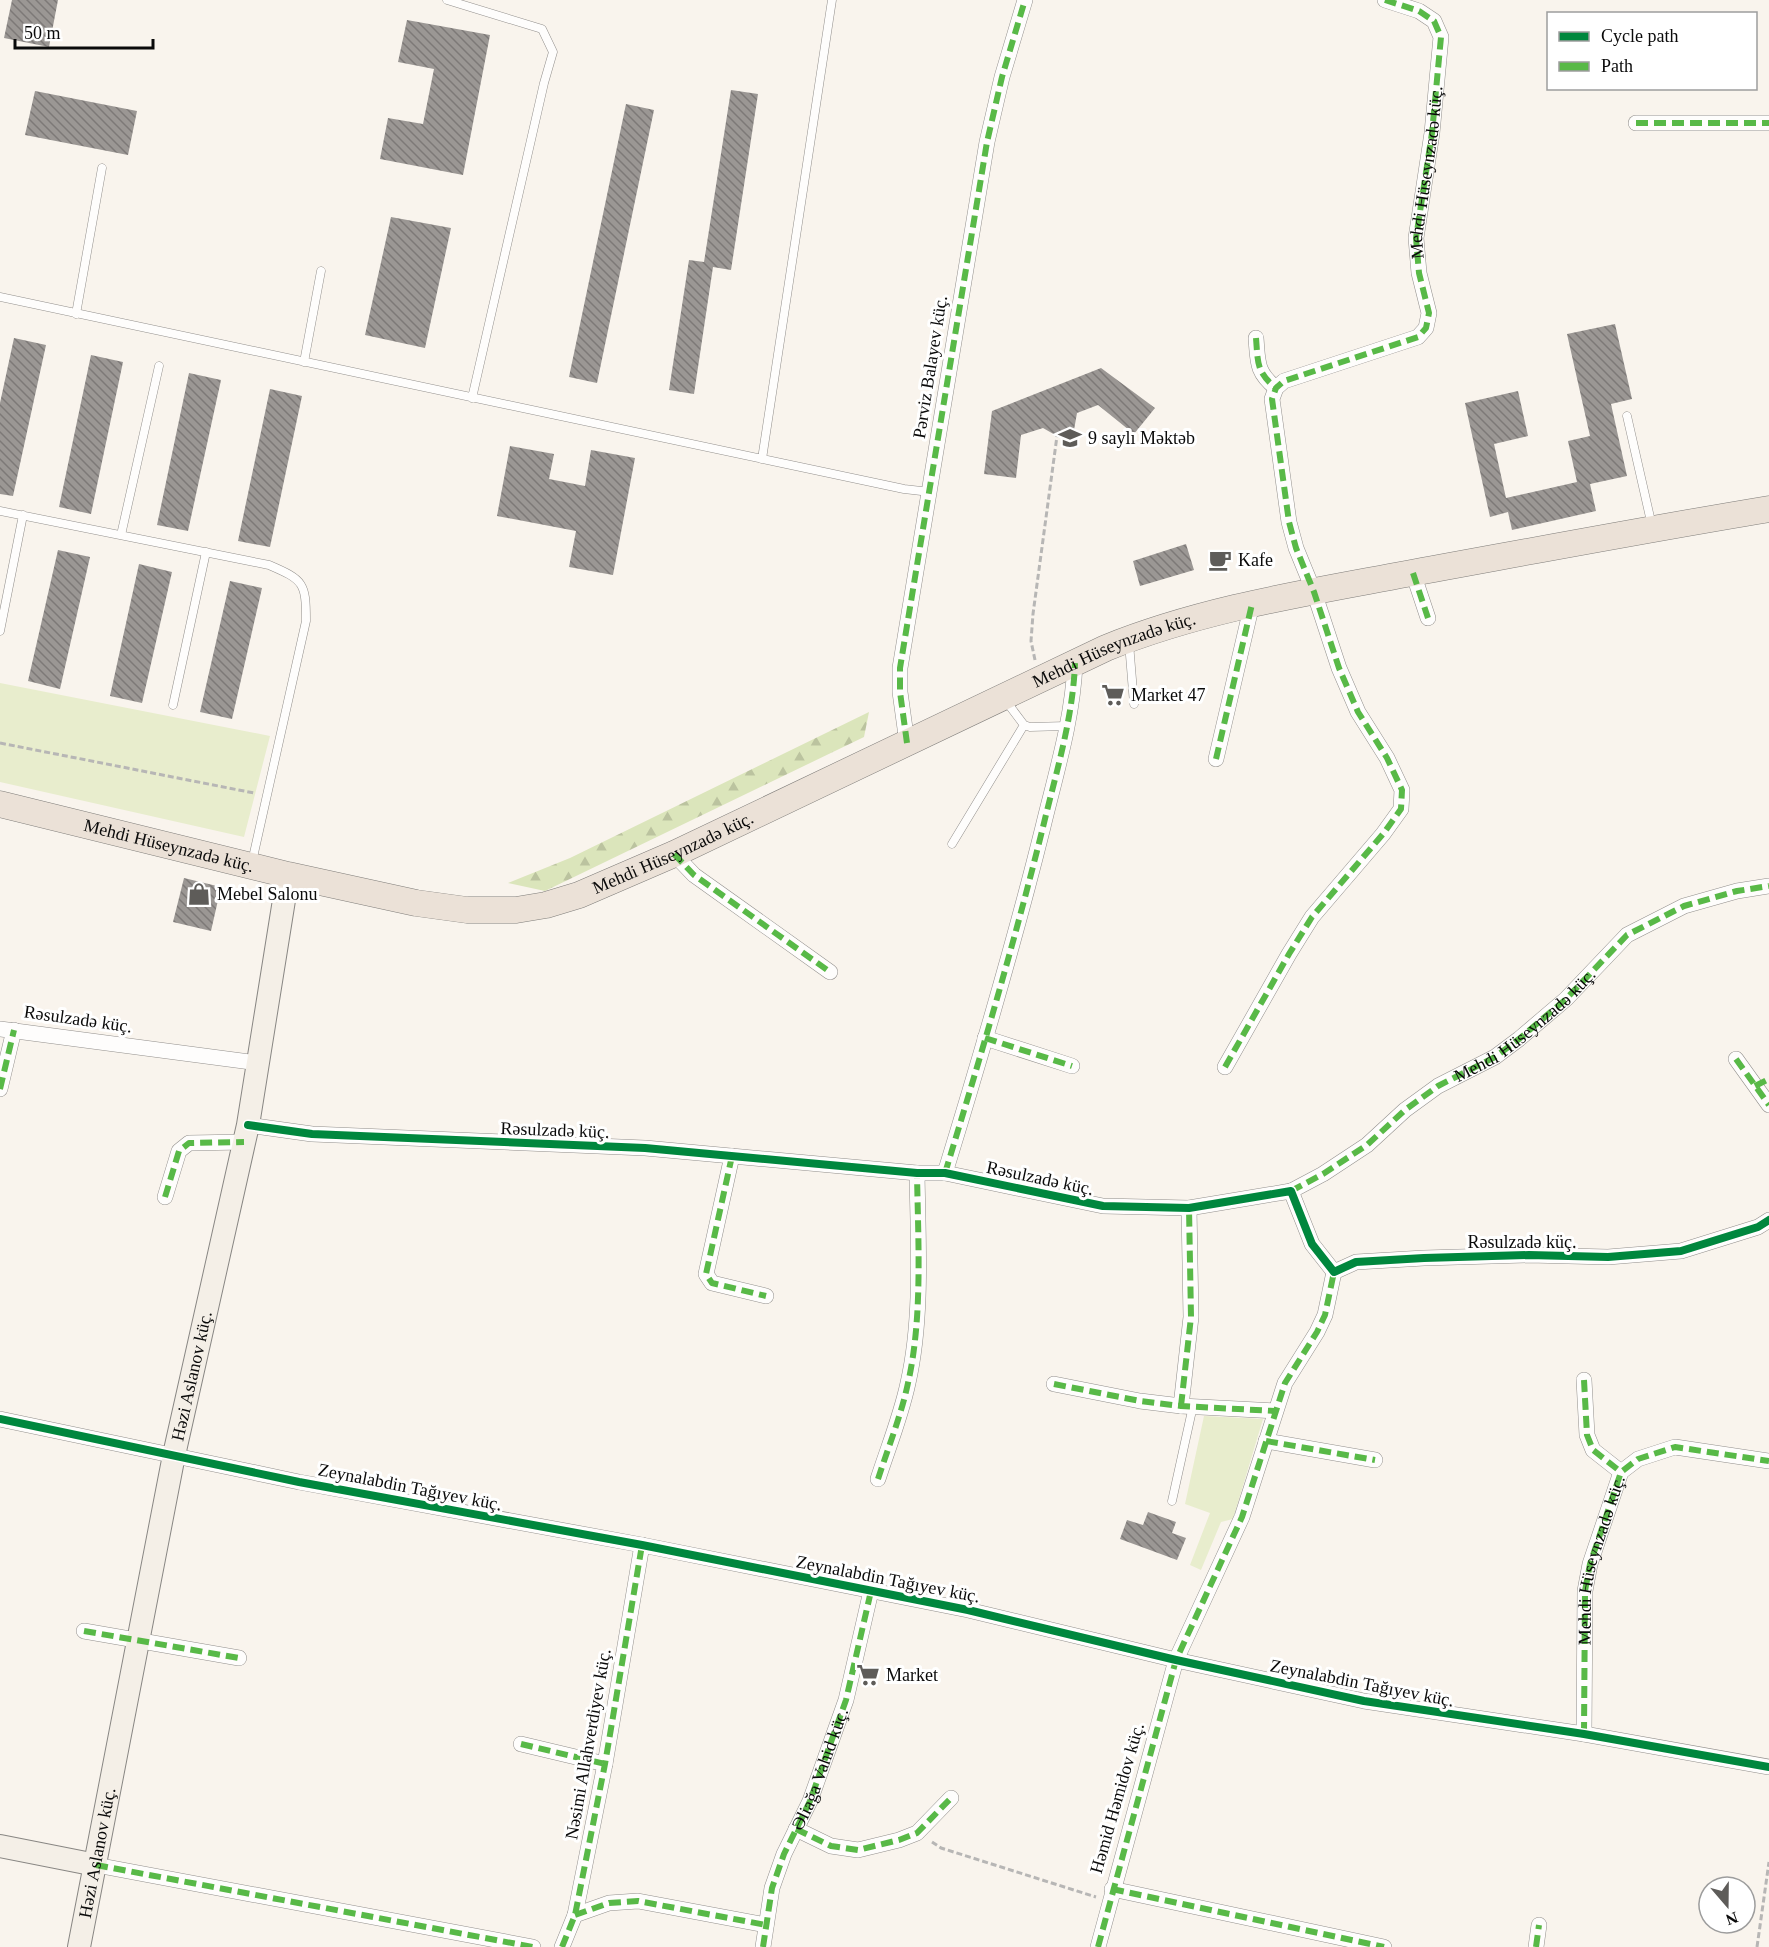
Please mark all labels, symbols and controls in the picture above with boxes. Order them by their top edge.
scale bar [15,12,153,50]
legend [1547,12,1757,90]
text: 50 m [24,23,61,43]
text: Cycle path [1601,26,1678,46]
text: Path [1601,56,1633,76]
street label: Mehdi Hüseynzadə küç. [1406,85,1446,260]
street label: Pərviz Balayev küç. [909,294,951,440]
school or university icon: 9 saylı Məktəb [1057,425,1083,451]
place label: 9 saylı Məktəb [1088,428,1195,448]
cafe icon: Kafe [1207,547,1233,573]
place label: Kafe [1238,550,1273,570]
street label: Mehdi Hüseynzadə küç. [1029,608,1198,692]
supermarket icon: Market 47 [1100,682,1126,708]
place label: Market 47 [1131,685,1205,705]
street label: Mehdi Hüseynzadə küç. [589,808,757,898]
street label: Mehdi Hüseynzadə küç. [82,815,256,876]
shop icon: Mebel Salonu [186,881,212,907]
place label: Mebel Salonu [217,884,318,904]
street label: Mehdi Hüseynzadə küç. [1451,964,1600,1086]
street label: Rəsulzadə küç. [23,1002,133,1036]
street label: Rəsulzadə küç. [500,1118,610,1142]
street label: Rəsulzadə küç. [985,1157,1095,1199]
street label: Rəsulzadə küç. [1468,1232,1576,1252]
street label: Həzi Aslanov küç. [167,1309,216,1443]
street label: Zeynalabdin Tağıyev küç. [316,1459,504,1515]
street label: Mehdi Hüseynzadə küç. [1575,1473,1629,1645]
street label: Zeynalabdin Tağıyev küç. [794,1551,982,1607]
street label: Nəsimi Allahverdiyev küç. [561,1647,615,1841]
street label: Zeynalabdin Tağıyev küç. [1268,1655,1456,1711]
supermarket icon: Market [855,1662,881,1688]
place label: Market [886,1665,938,1685]
street label: Əliağa Vahid küç. [787,1705,852,1834]
street label: Həmid Həmidov küç. [1086,1721,1148,1875]
street label: Həzi Aslanov küç. [75,1786,120,1920]
north arrow [1697,1875,1757,1935]
text: N [1723,1909,1740,1929]

